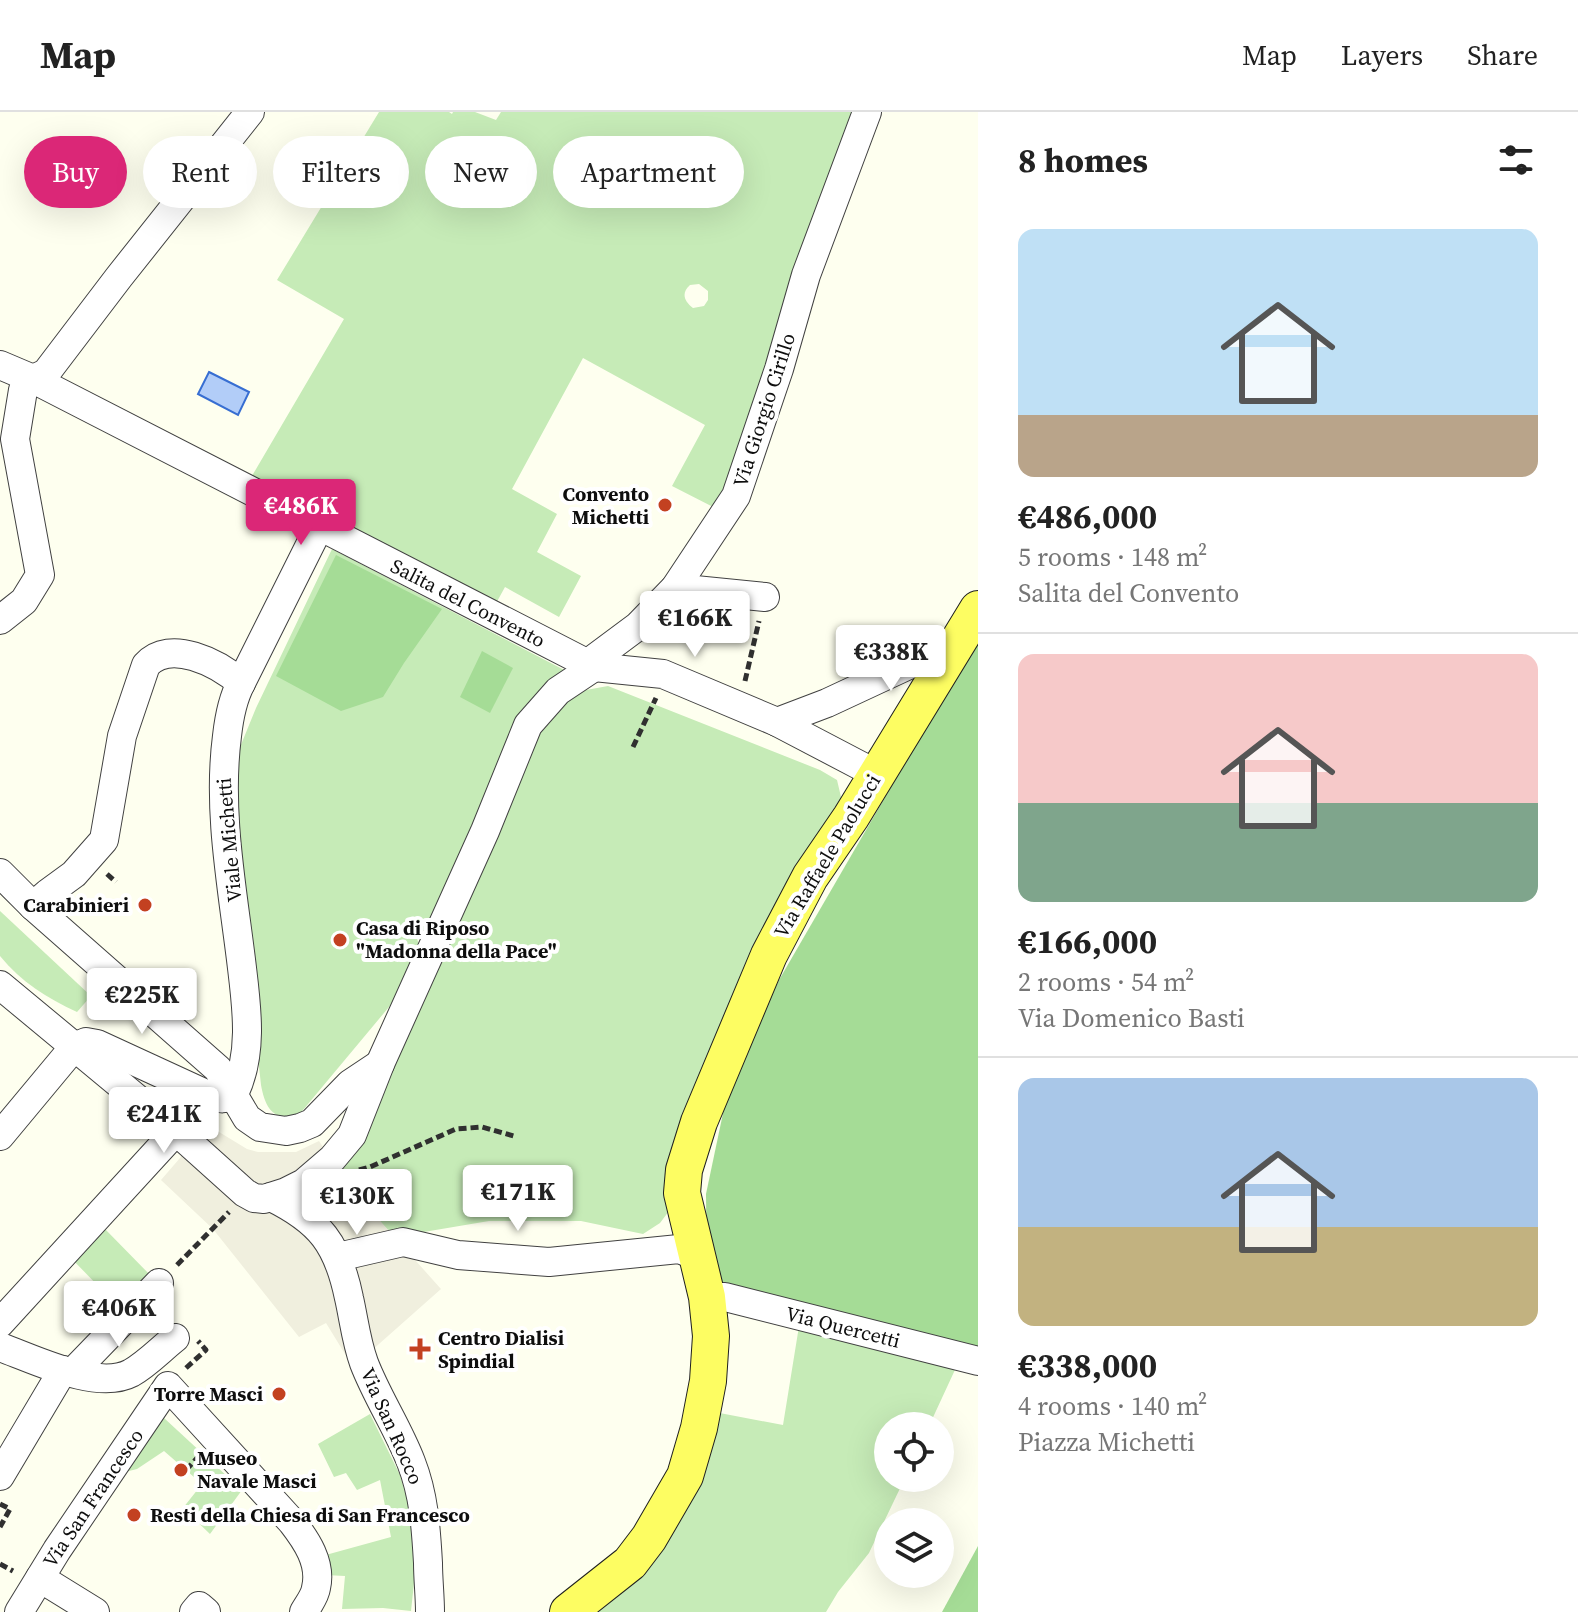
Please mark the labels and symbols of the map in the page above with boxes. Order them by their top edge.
street label: Via Giorgio Cirillo [726,329,802,491]
pin: €486K [245,479,357,547]
place label: Convento Michetti [563,480,649,531]
marker: Convento Michetti [656,496,674,514]
street label: Salita del Convento [386,552,550,654]
pin: €166K [639,591,751,659]
pin: €338K [835,625,947,693]
street label: Via Raffaele Paolucci [767,769,887,943]
street label: Viale Michetti [210,777,248,903]
place label: Carabinieri [23,891,129,919]
marker: Carabinieri [136,896,154,914]
place label: Casa di Riposo "Madonna della Pace" [356,914,557,965]
marker: Casa di Riposo "Madonna della Pace" [331,931,349,949]
pin: €225K [86,968,198,1036]
pin: €241K [108,1087,220,1155]
pin: €171K [462,1165,574,1233]
pin: €130K [301,1169,413,1237]
pin: €406K [63,1281,175,1349]
street label: Via Quercetti [783,1299,903,1355]
place label: Centro Dialisi Spindial [438,1324,564,1375]
marker: Centro Dialisi Spindial [409,1338,431,1360]
street label: Via San Rocco [354,1363,430,1489]
place label: Torre Masci [154,1380,263,1408]
marker: Torre Masci [270,1385,288,1403]
street label: Via San Francesco [36,1423,150,1573]
place label: Museo Navale Masci [197,1444,317,1495]
marker: Museo Navale Masci [172,1461,190,1479]
place label: Resti della Chiesa di San Francesco [150,1501,470,1529]
marker: Resti della Chiesa di San Francesco [125,1506,143,1524]

